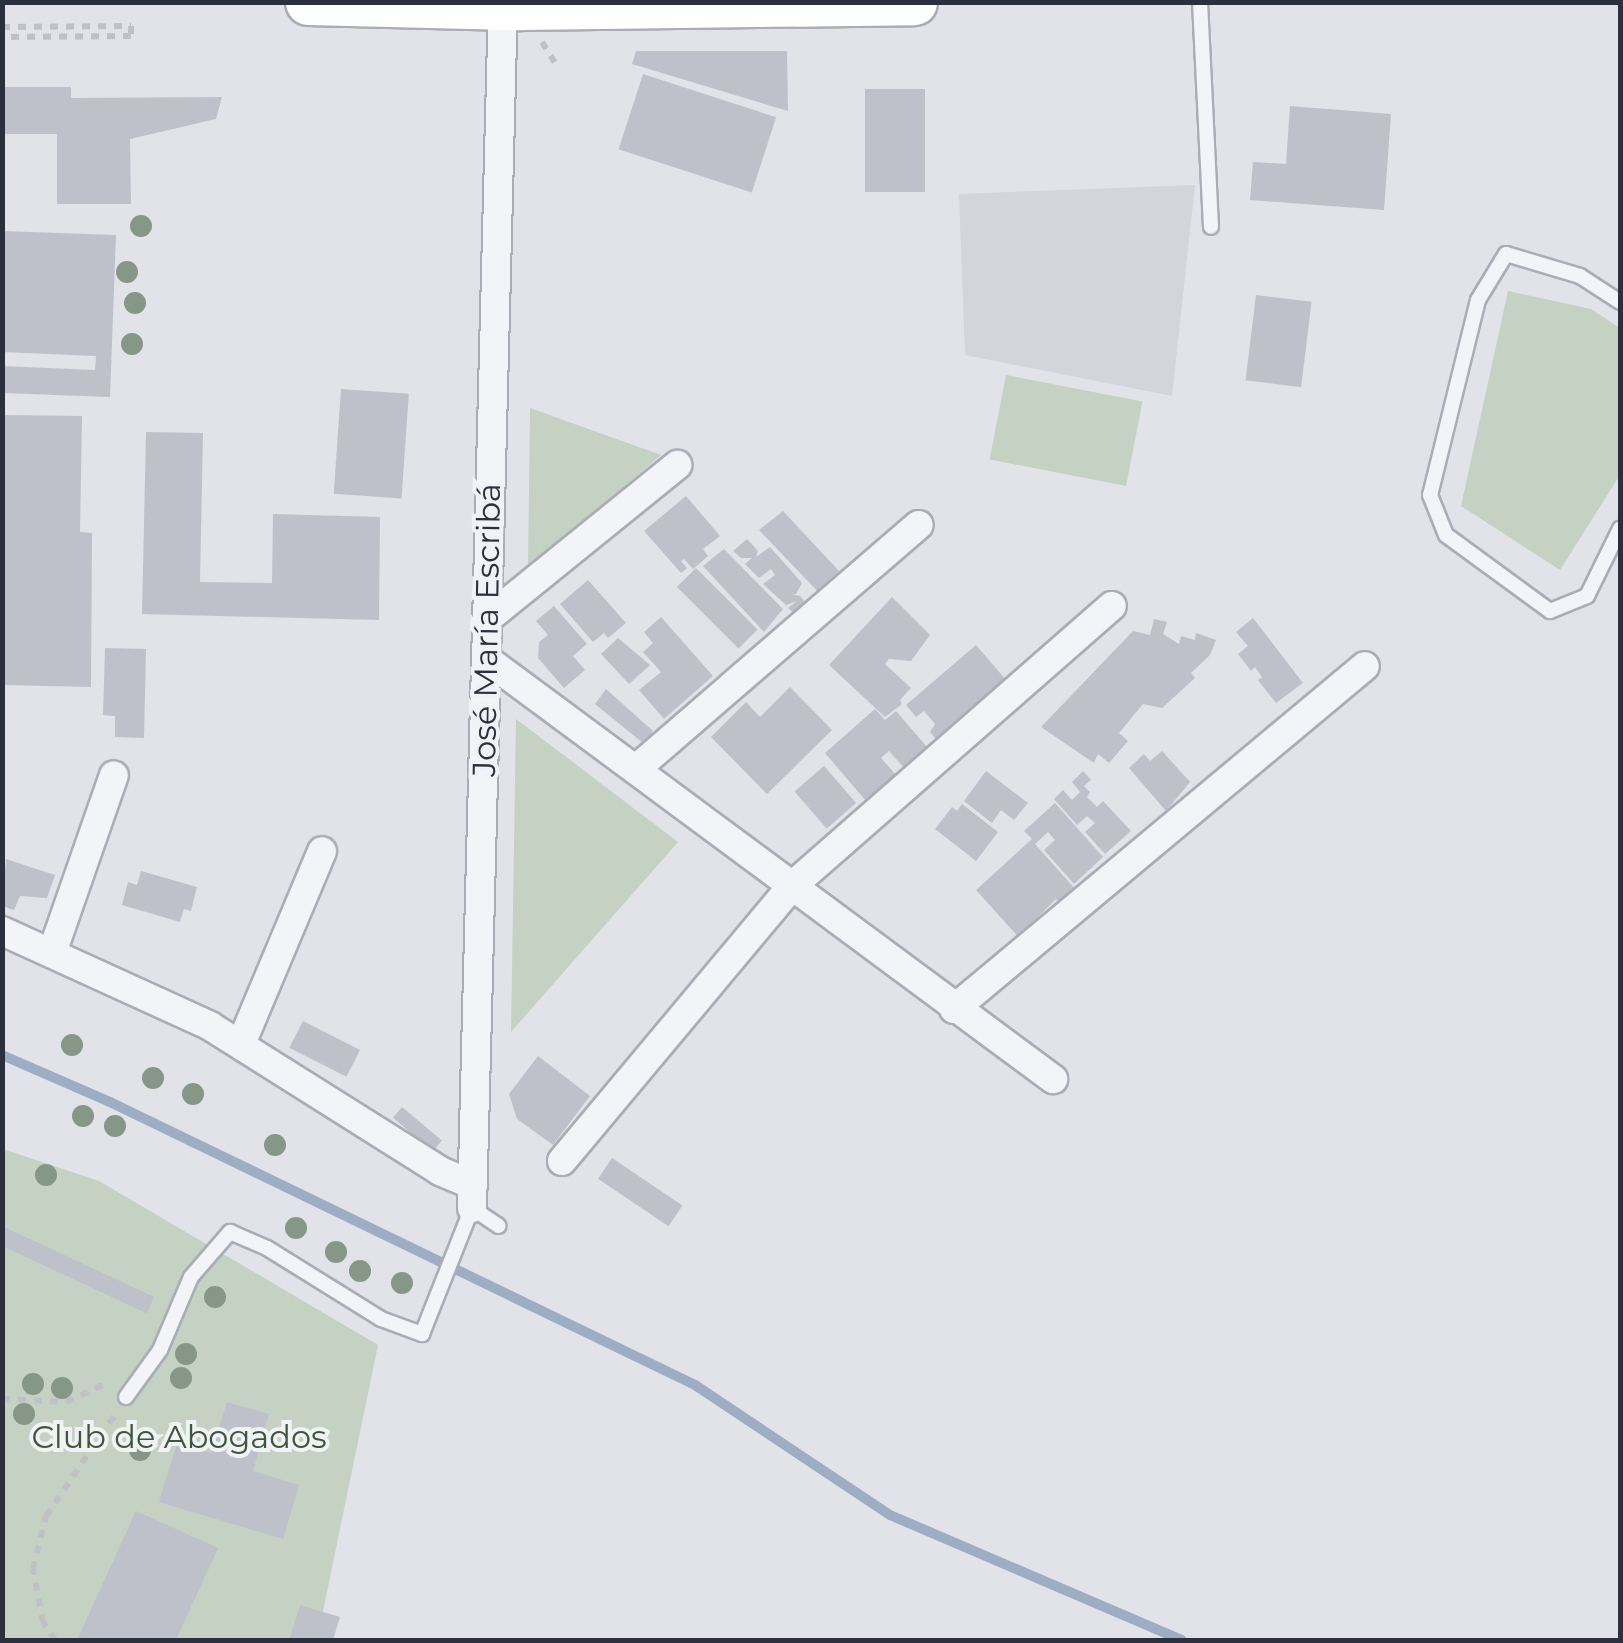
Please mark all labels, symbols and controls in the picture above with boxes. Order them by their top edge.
street label: José María Escribá [465,483,509,777]
park label: Club de Abogados [31,1418,327,1456]

